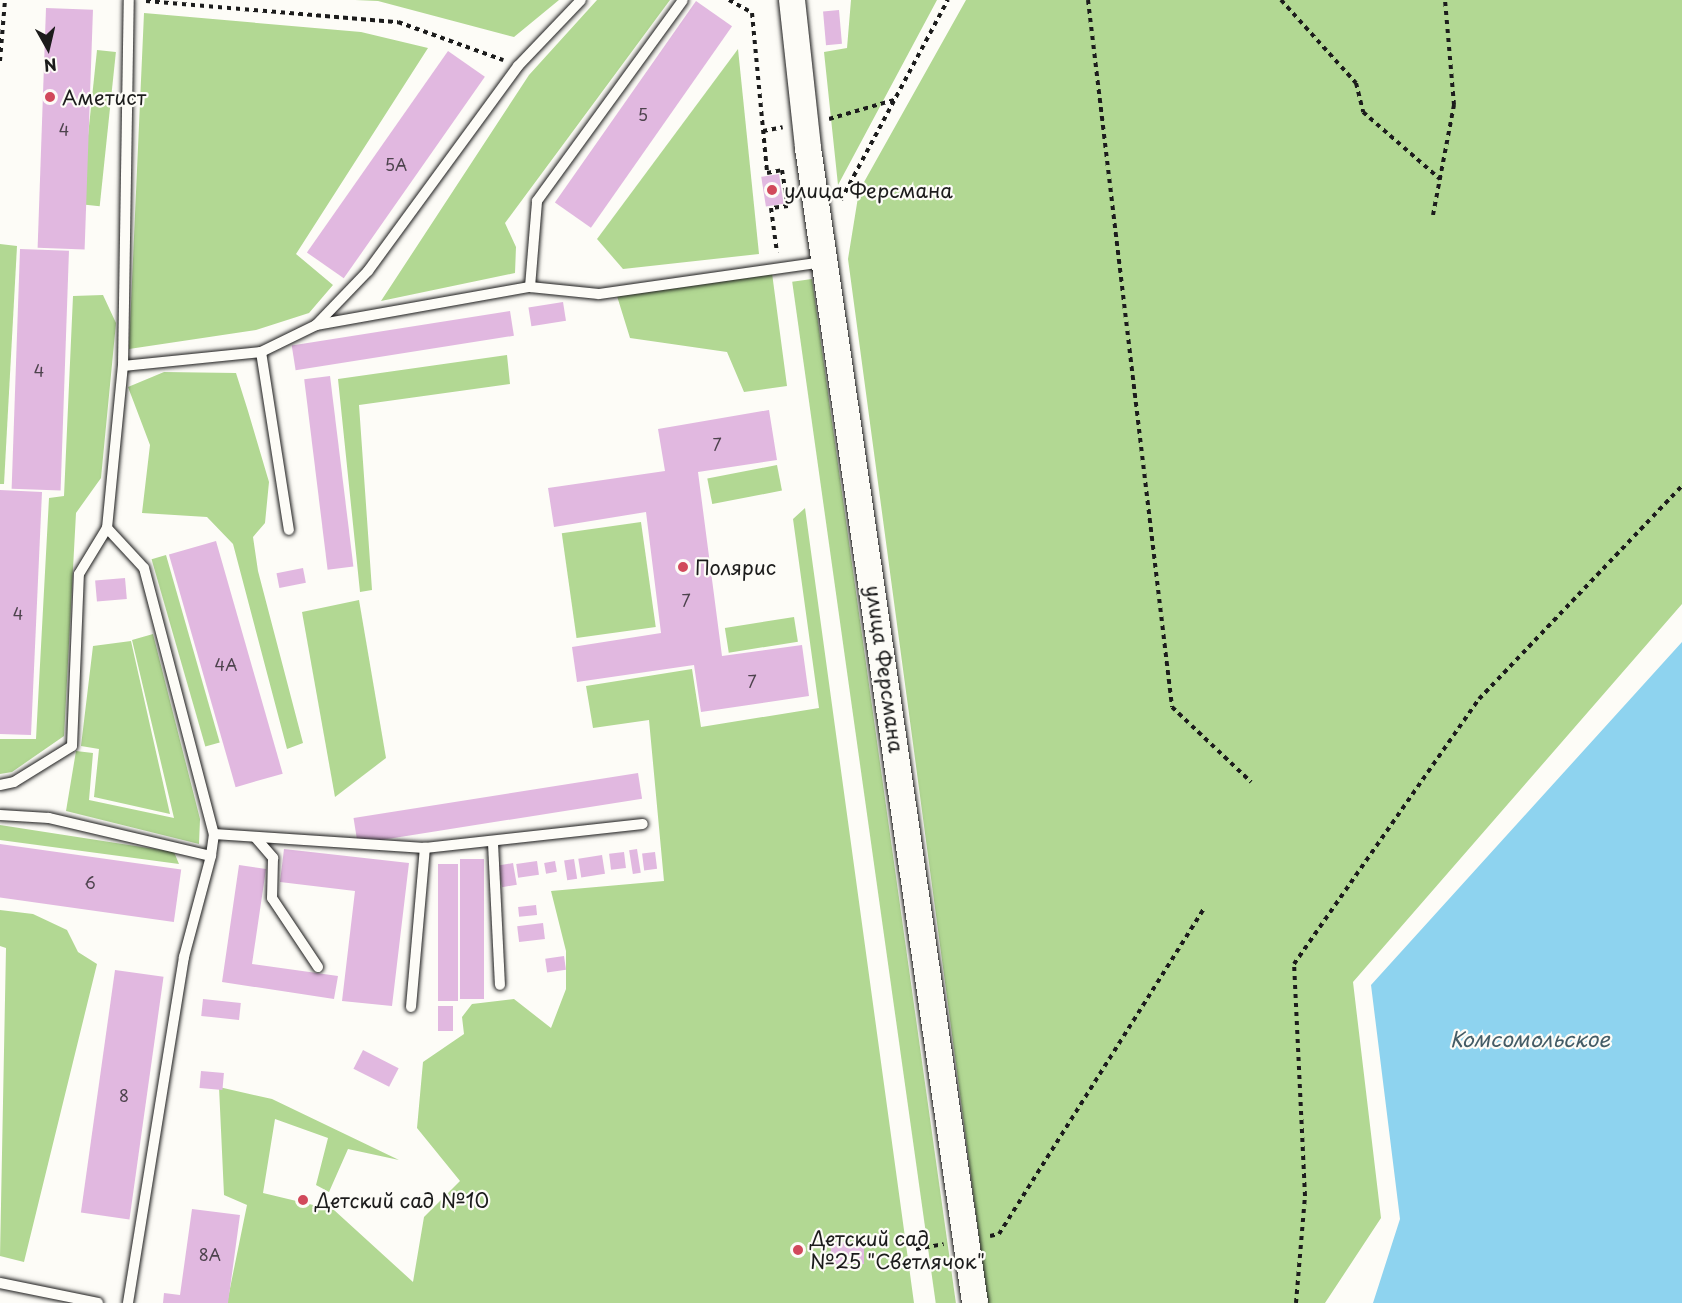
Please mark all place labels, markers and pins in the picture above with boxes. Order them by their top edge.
place label: Аметист [62,85,146,109]
marker: Аметист [43,90,57,104]
place label: улица Ферсмана [784,178,954,202]
marker: улица Ферсмана [765,183,779,197]
place label: Полярис [695,555,776,579]
marker: Полярис [676,560,690,574]
place label: Детский сад №10 [315,1188,491,1212]
marker: Детский сад №10 [296,1193,310,1207]
place label: Детский сад №25 "Светлячок" [810,1226,986,1273]
marker: Детский сад №25 "Светлячок" [791,1243,805,1257]

